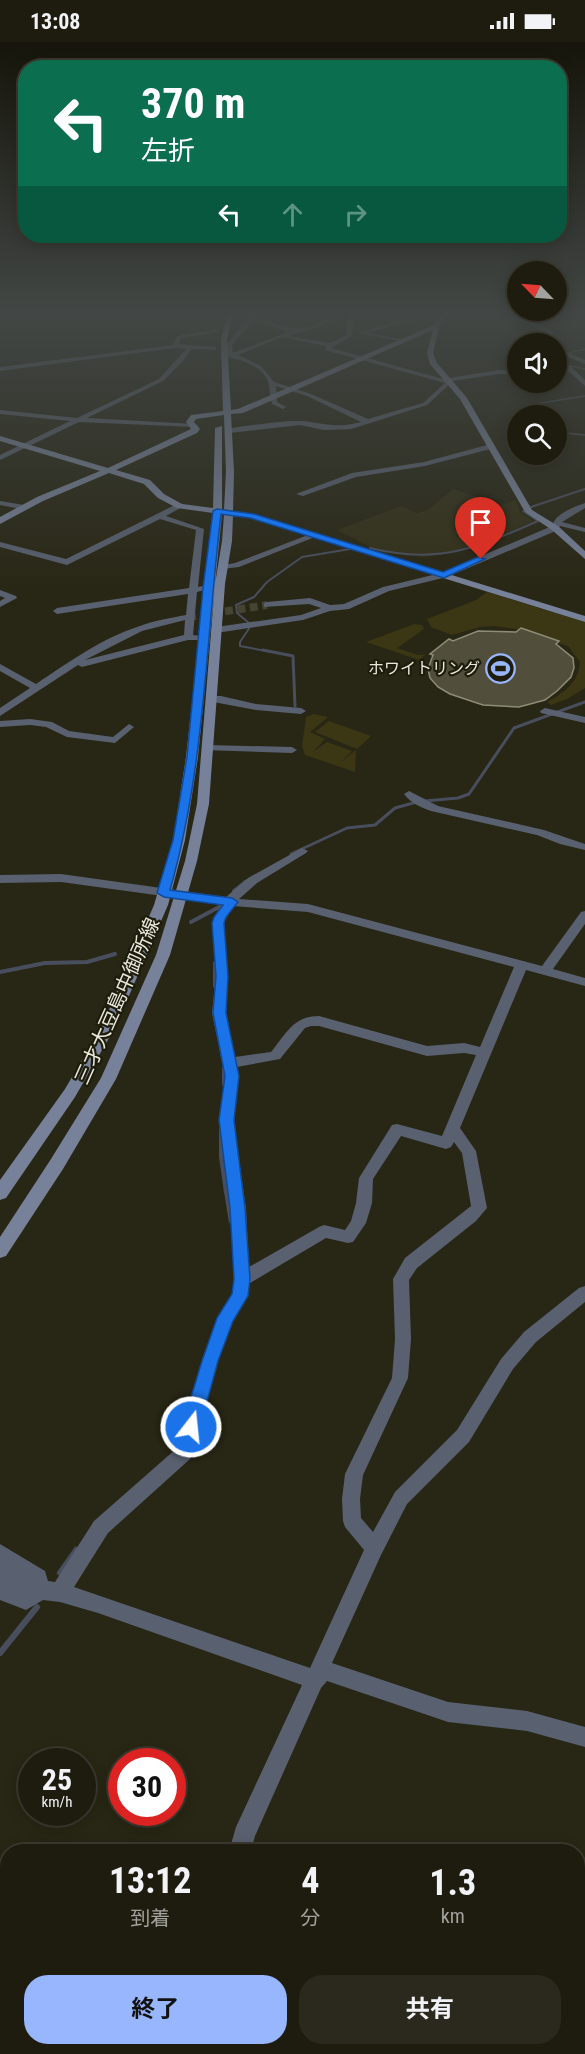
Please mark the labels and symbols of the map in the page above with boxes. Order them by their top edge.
north arrow [507,261,567,321]
pin [455,497,506,559]
sports icon: ホワイトリング [485,652,517,684]
place label: ホワイトリング [368,659,480,678]
street label: 三才大豆島中御所線 [69,914,165,1088]
position arrow [159,1395,223,1459]
speed limit sign: 30 [108,1748,186,1826]

